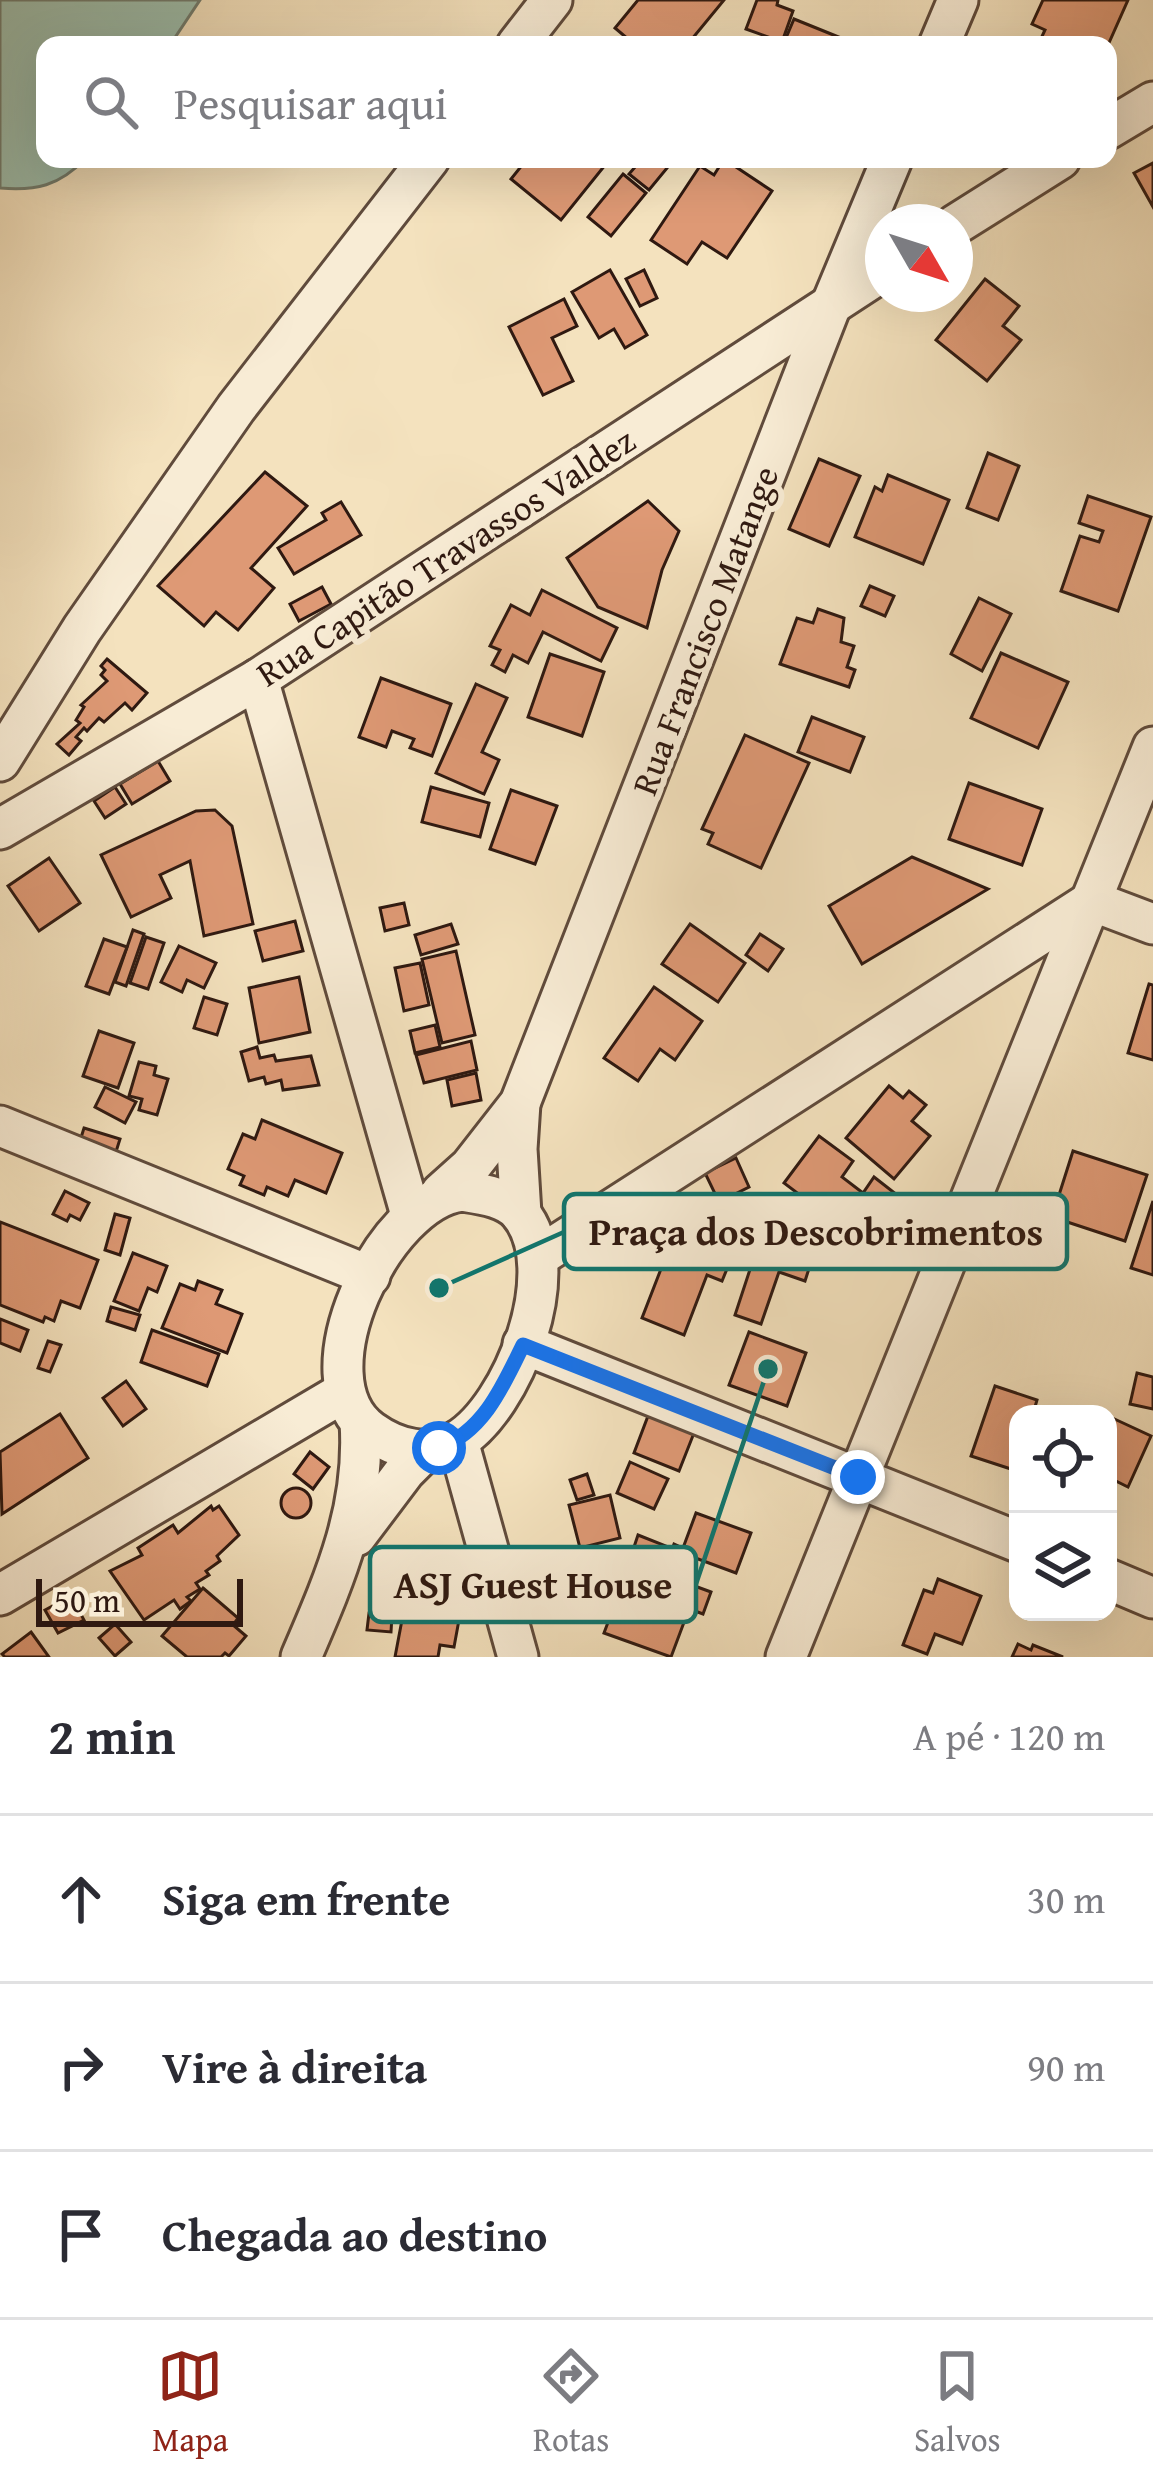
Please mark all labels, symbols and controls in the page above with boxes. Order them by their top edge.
search box [36,36,1117,168]
icon: search [78,69,144,135]
text: Pesquisar aqui [174,70,447,135]
north arrow [865,204,973,312]
street label: Rua Capitão Travassos Valdez [245,413,645,699]
street label: Rua Francisco Matange [617,458,791,802]
callout: Praça dos Descobrimentos [564,1194,1067,1269]
text: Praça dos Descobrimentos [589,1202,1043,1259]
map controls [1009,1405,1117,1621]
button: locate [1009,1405,1117,1513]
route start [412,1421,466,1475]
route end [831,1450,885,1504]
button: layers [1009,1513,1117,1621]
callout: ASJ Guest House [370,1547,696,1622]
text: ASJ Guest House [394,1555,672,1612]
scale bar [36,1573,243,1626]
text: 50 m [54,1576,120,1624]
text: 2 min [48,1698,175,1773]
text: A pé · 120 m [913,1707,1105,1764]
icon: ahead [48,1866,114,1932]
text: Siga em frente [162,1866,450,1931]
text: 30 m [1027,1870,1105,1927]
icon: right [48,2034,114,2100]
text: Vire à direita [162,2034,427,2099]
text: 90 m [1027,2038,1105,2095]
icon: arrive [48,2202,114,2268]
text: Chegada ao destino [162,2202,547,2267]
tab: Mapa [152,2343,228,2463]
tab: Rotas [533,2343,609,2463]
tab: Salvos [914,2343,1001,2463]

